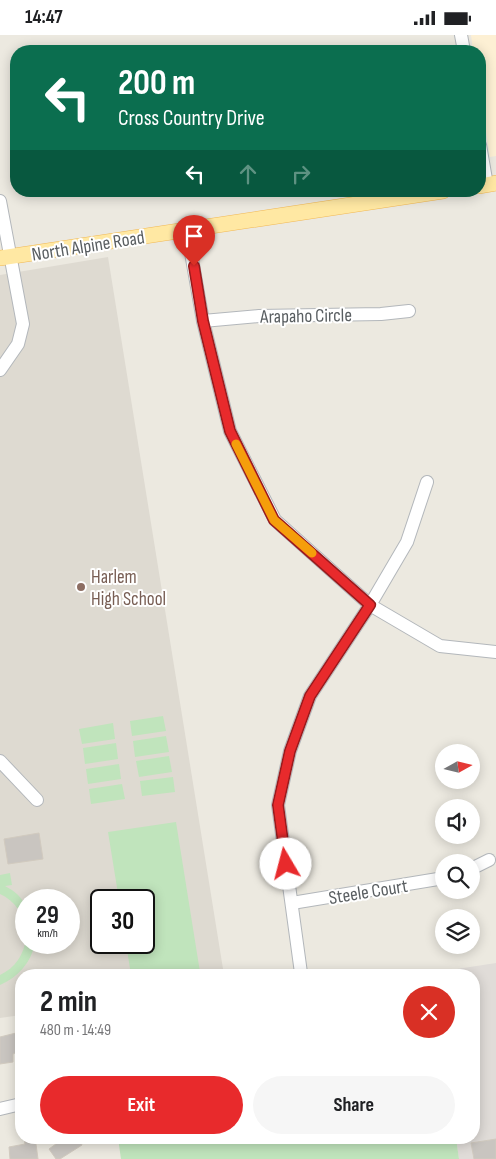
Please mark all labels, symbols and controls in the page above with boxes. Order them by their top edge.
text: 14:47 [25,6,63,29]
text: 200 m [118,62,195,105]
icon: left [35,65,100,130]
text: Cross Country Drive [118,105,265,132]
icon: left [181,160,209,188]
icon: ahead [234,160,262,188]
icon: right [287,160,315,188]
pin [173,215,215,266]
icon: arrive [180,222,208,250]
street label: North Alpine Road [30,226,146,267]
street label: Arapaho Circle [259,304,352,329]
place label: Harlem High School [91,566,166,611]
marker: Harlem High School [75,581,87,593]
north arrow [435,744,480,789]
map controls [435,744,480,954]
button: sound [435,799,480,844]
position arrow [259,837,311,889]
button: search [435,854,480,899]
street label: Steele Court [327,875,410,910]
speed limit sign: 30 [90,889,155,954]
text: 29 [36,900,59,931]
button: layers [435,909,480,954]
text: km/h [37,926,58,941]
text: 2 min [40,984,97,1020]
button: close [403,986,455,1038]
text: 480 m · 14:49 [40,1021,111,1040]
button: Exit [40,1076,243,1134]
button: Share [253,1076,455,1134]

